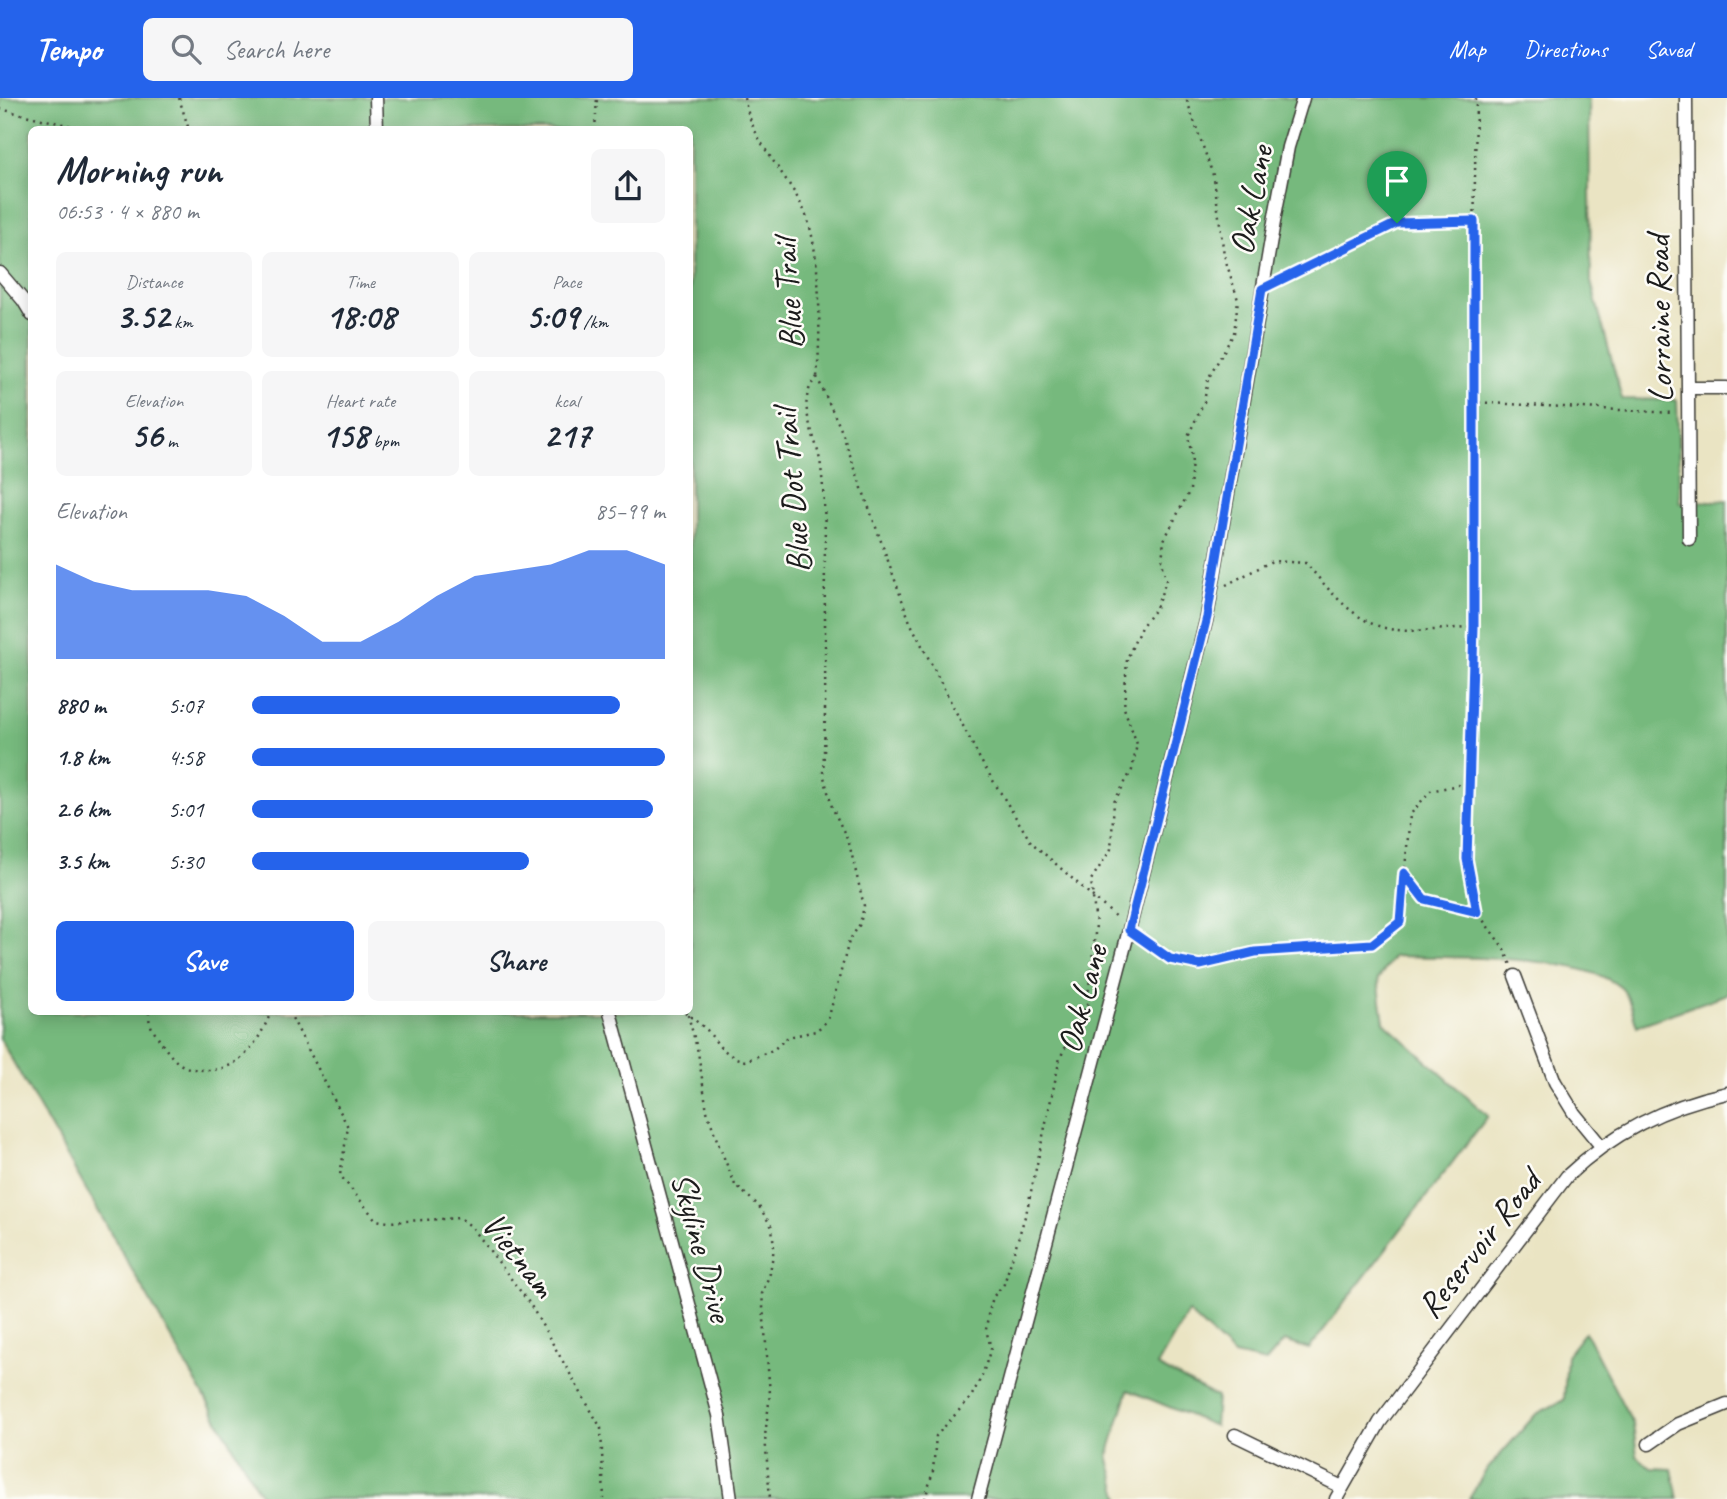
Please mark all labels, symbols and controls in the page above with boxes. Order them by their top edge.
search box [143,18,633,81]
text: Tempo [35,28,101,70]
icon: search [167,30,205,68]
text: Search here [223,33,329,66]
text: Map [1449,34,1486,64]
text: Directions [1524,34,1607,64]
text: Saved [1645,34,1692,64]
street label: Oak Lane [1218,139,1284,258]
text: Morning run [56,147,222,194]
button: share [591,149,665,223]
pin [1367,151,1427,223]
icon: arrive [1378,162,1416,200]
text: 06:53 · 4 × 880 m [56,197,199,226]
street label: Lorraine Road [1635,230,1683,403]
street label: Blue Trail [761,231,814,351]
text: Distance [126,270,183,294]
text: Time [346,270,375,294]
text: Pace [552,270,581,294]
text: 3.52 [116,294,169,339]
text: 18:08 [326,294,395,339]
text: 5:09 [526,294,579,339]
text: km [169,310,193,334]
text: /km [579,310,608,334]
text: Elevation [125,389,183,413]
text: Heart rate [326,389,395,413]
text: kcal [554,389,579,413]
street label: Blue Dot Trail [762,401,822,575]
text: 56 [131,413,162,458]
text: 158 [322,413,369,458]
text: 217 [543,413,590,458]
text: m [162,429,178,453]
text: bpm [369,429,399,453]
text: Elevation [56,497,127,526]
text: 85–99 m [595,497,665,526]
text: 880 m [56,691,106,720]
text: 5:07 [168,691,204,720]
text: 1.8 km [56,743,110,772]
text: 4:58 [168,743,204,772]
text: 2.6 km [56,795,110,824]
text: 5:01 [168,795,204,824]
text: 3.5 km [56,847,109,876]
text: 5:30 [168,847,204,876]
button: Save [56,921,354,1001]
button: Share [368,921,665,1001]
street label: Oak Lane [1046,938,1119,1058]
street label: Reservoir Road [1407,1157,1554,1327]
street label: Skyline Drive [661,1168,744,1329]
street label: Vietnam [472,1203,567,1308]

